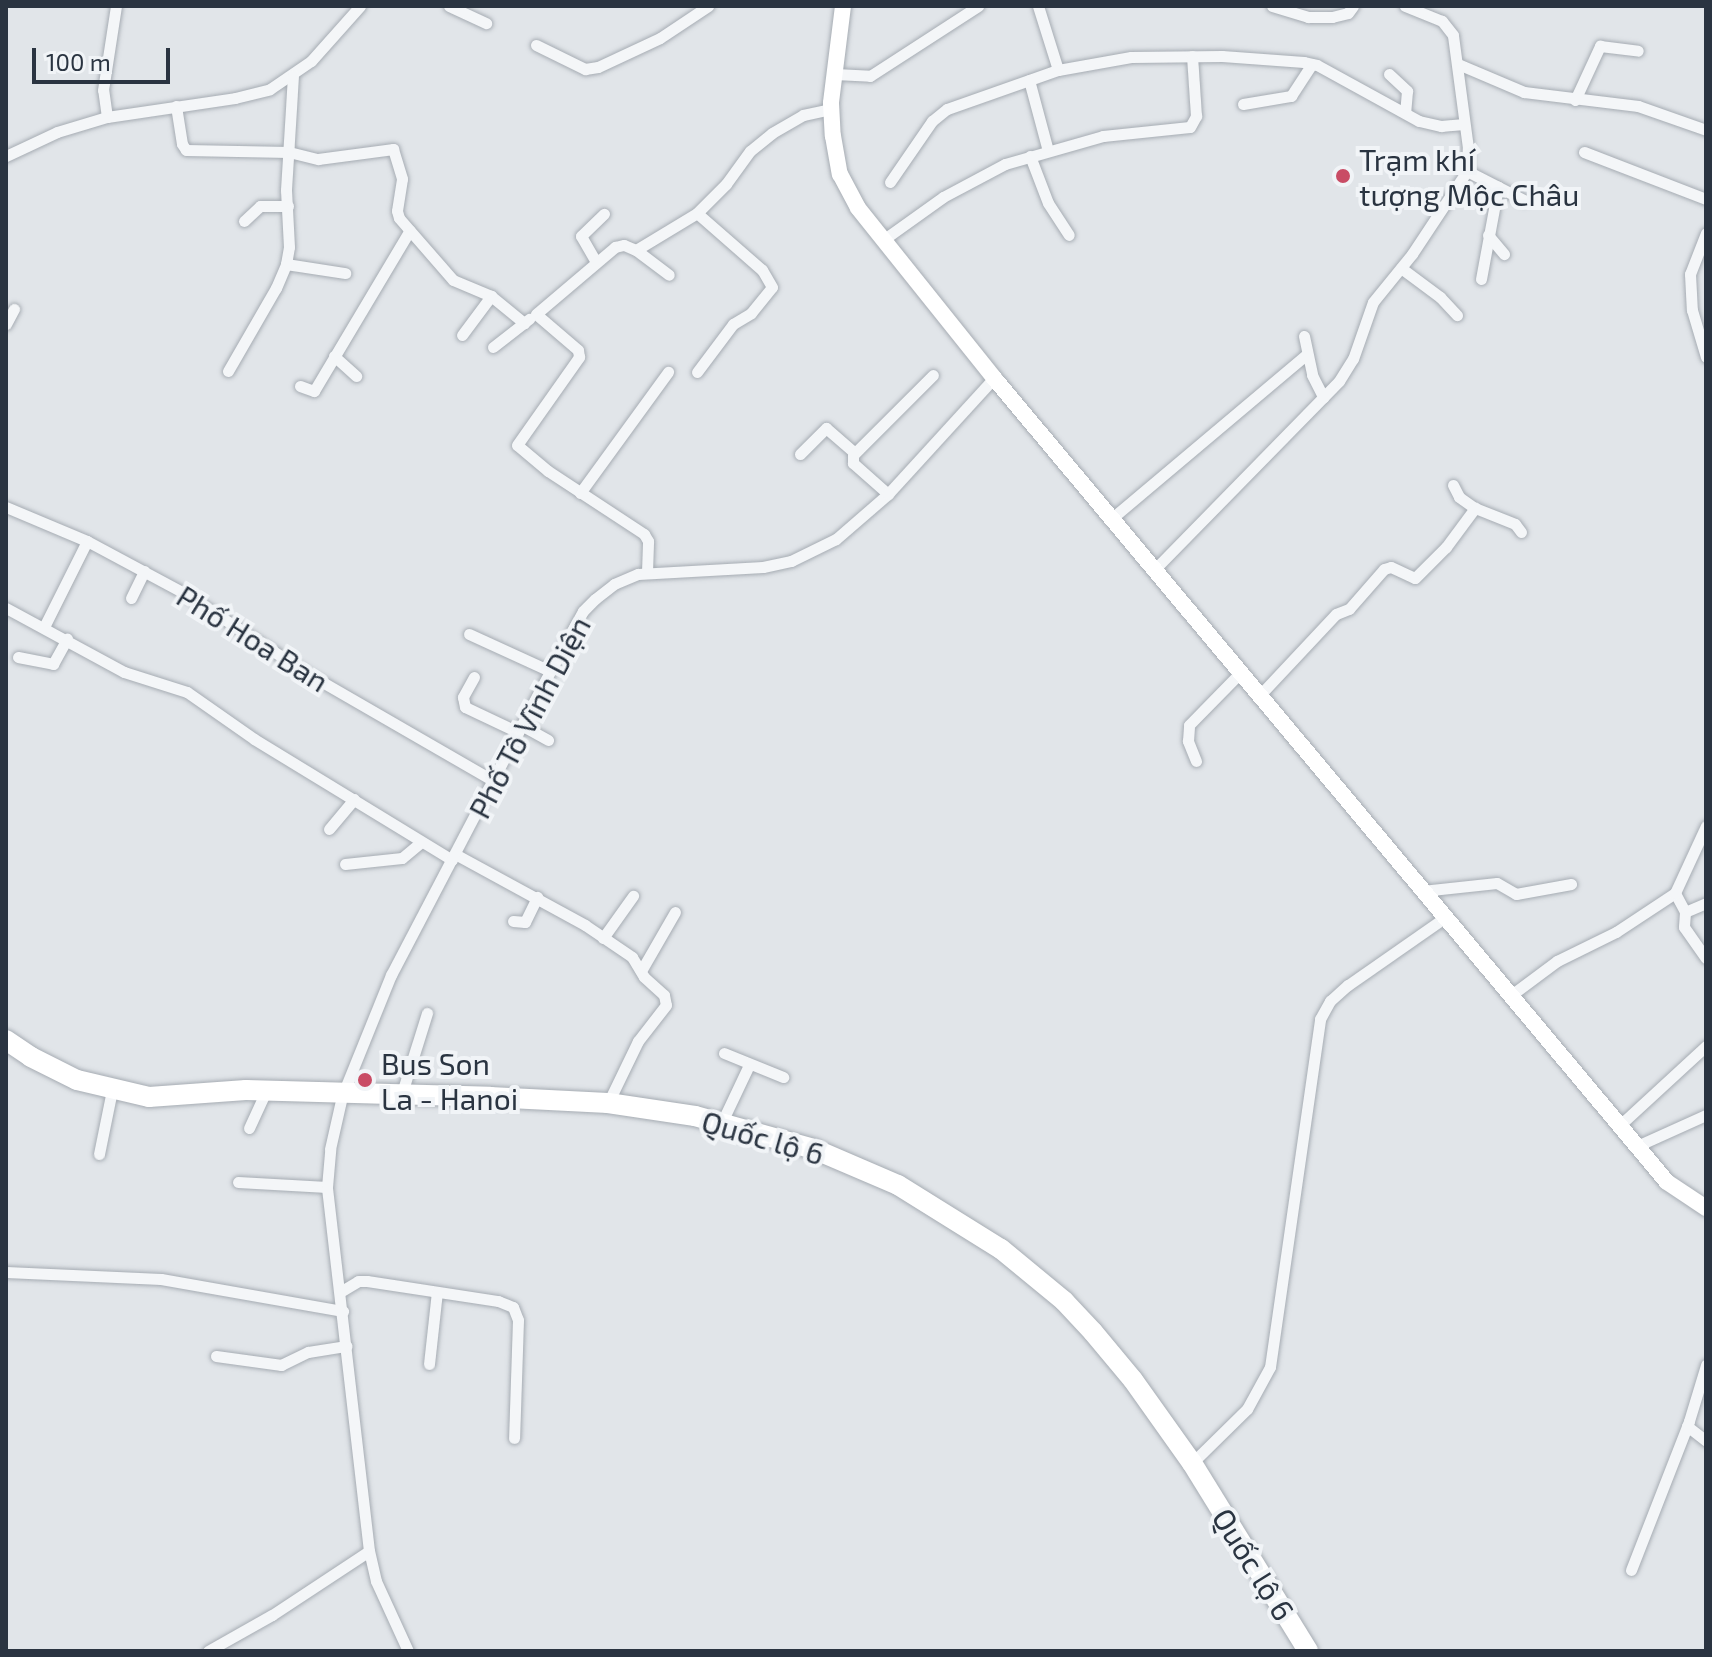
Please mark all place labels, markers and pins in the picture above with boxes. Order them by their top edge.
place label: Trạm khí tượng Mộc Châu [1359,141,1579,212]
marker: Trạm khí tượng Mộc Châu [1334,167,1352,185]
place label: Bus Son La - Hanoi [381,1045,518,1116]
marker: Bus Son La - Hanoi [356,1071,374,1089]

